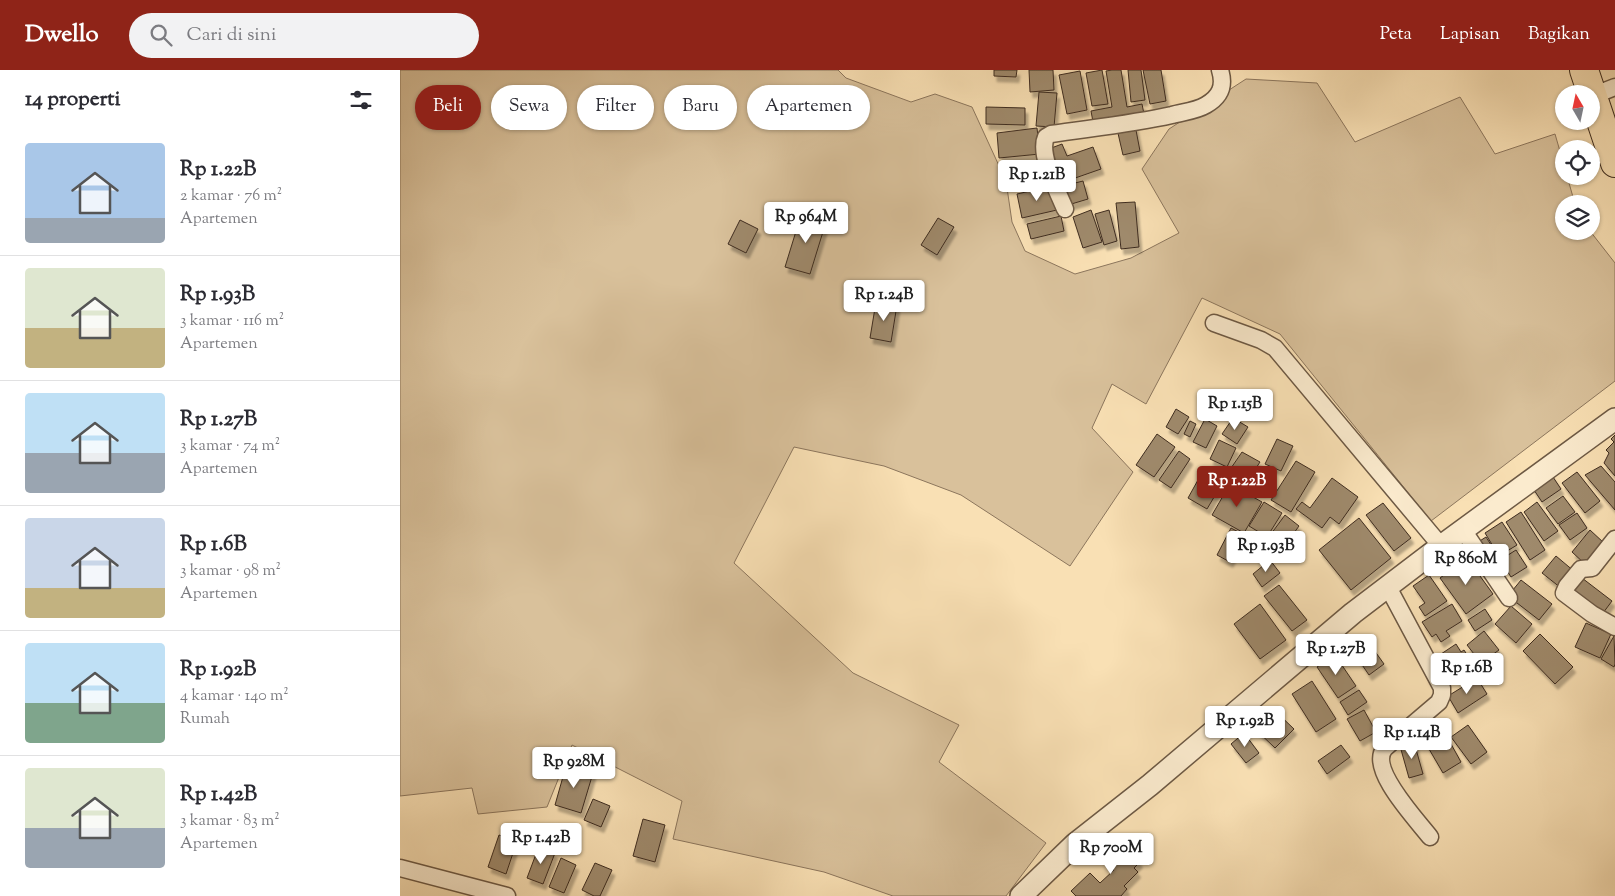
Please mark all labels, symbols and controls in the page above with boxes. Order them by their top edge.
search box [129,13,479,58]
text: Dwello [25,18,99,52]
icon: search [147,21,175,49]
text: Cari di sini [187,22,276,49]
text: Peta [1380,22,1412,48]
text: Lapisan [1440,22,1500,48]
text: Bagikan [1528,22,1590,48]
text: 14 properti [25,85,120,115]
chip: Beli [415,85,481,130]
chip: Sewa [491,85,567,130]
chip: Filter [577,85,654,130]
chip: Baru [664,85,737,130]
chip: Apartemen [747,85,870,130]
north arrow [1555,85,1600,130]
map controls [1555,85,1600,240]
icon: filters [347,86,375,114]
button: locate [1555,140,1600,185]
text: Rp 1.22B [180,155,256,185]
pin: Rp 1.21B [985,160,1089,202]
icon: home [65,163,125,223]
text: Rp 1.21B [1009,164,1065,187]
text: 2 kamar · 76 m² [180,185,282,208]
button: layers [1555,195,1600,240]
pin: Rp 964M [760,202,852,244]
text: Rp 964M [775,206,837,229]
text: Apartemen [180,208,258,231]
text: Rp 1.93B [180,280,255,310]
pin: Rp 1.24B [832,280,936,322]
text: Rp 1.24B [855,284,913,307]
icon: home [65,288,125,348]
text: 3 kamar · 116 m² [180,310,284,333]
text: Apartemen [180,333,258,356]
pin: Rp 1.15B [1183,388,1287,431]
text: Rp 1.15B [1208,393,1262,416]
text: Rp 1.27B [180,405,257,435]
icon: home [65,413,125,473]
text: 3 kamar · 74 m² [180,435,280,458]
text: Apartemen [180,458,258,481]
pin: Rp 1.22B [1185,466,1289,508]
text: Rp 1.22B [1208,470,1266,493]
text: Rp 1.6B [180,530,247,560]
pin: Rp 1.93B [1214,530,1318,573]
text: Rp 1.93B [1237,535,1295,558]
icon: home [65,538,125,598]
pin: Rp 860M [1420,544,1512,586]
text: Rp 860M [1435,548,1497,571]
text: 3 kamar · 98 m² [180,560,281,583]
text: Apartemen [180,583,258,606]
pin: Rp 1.27B [1284,634,1388,676]
text: Rp 1.27B [1307,638,1365,661]
pin: Rp 1.6B [1421,652,1513,695]
text: Rp 1.92B [180,655,256,685]
text: Rp 1.6B [1442,657,1492,680]
icon: home [65,663,125,723]
text: 4 kamar · 140 m² [180,685,289,708]
pin: Rp 1.92B [1193,706,1297,748]
text: Rumah [180,708,230,731]
text: Rp 1.92B [1216,710,1274,733]
pin: Rp 1.14B [1360,718,1464,760]
text: Rp 1.14B [1384,722,1440,745]
pin: Rp 928M [528,746,620,789]
text: Rp 928M [543,751,605,774]
text: Rp 1.42B [180,780,257,810]
icon: home [65,788,125,848]
text: 3 kamar · 83 m² [180,810,280,833]
pin: Rp 1.42B [489,822,593,865]
text: Rp 1.42B [512,827,570,850]
pin: Rp 700M [1065,832,1157,875]
text: Apartemen [180,833,258,856]
text: Rp 700M [1080,837,1142,860]

